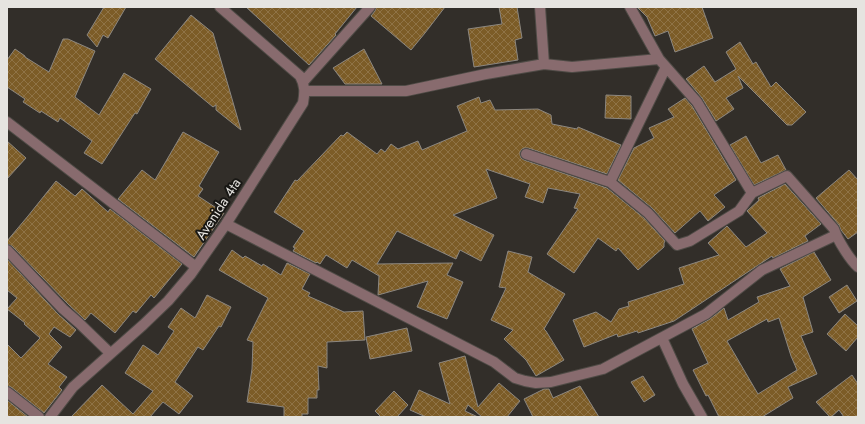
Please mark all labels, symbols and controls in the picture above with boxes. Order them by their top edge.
street label: Avenida 4ta [191,174,245,244]

